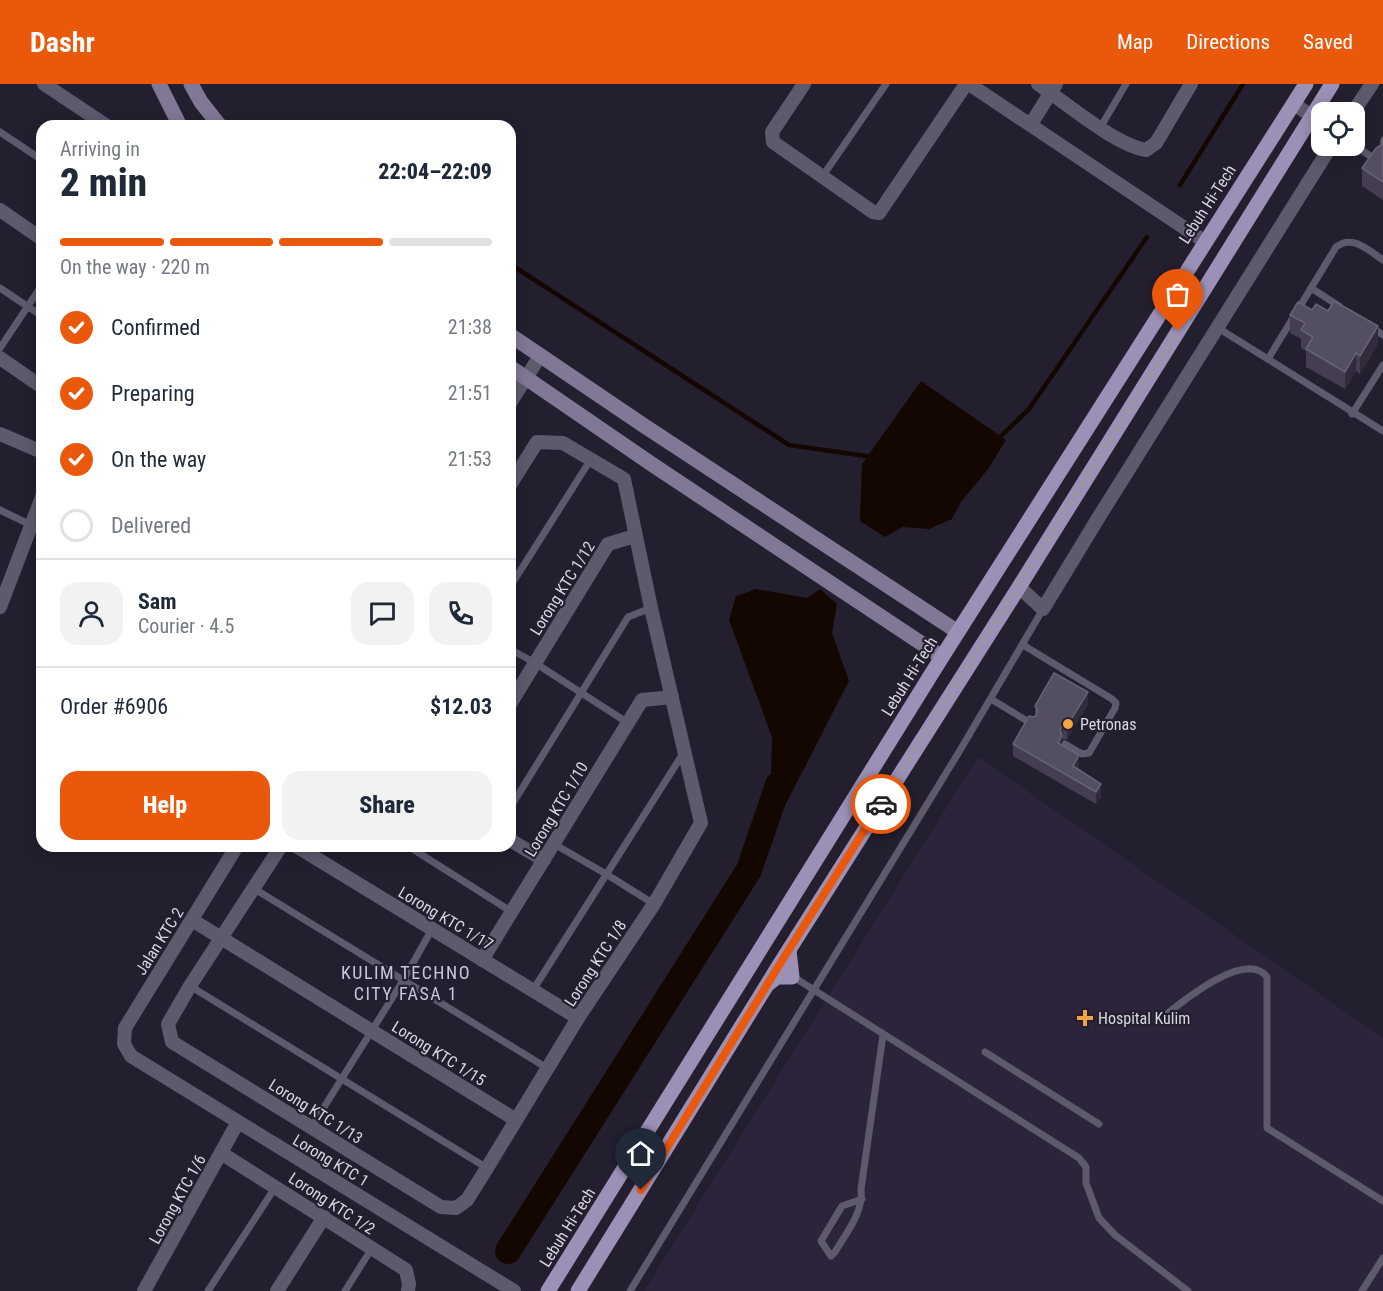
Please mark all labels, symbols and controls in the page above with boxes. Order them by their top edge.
text: Dashr [30,26,95,59]
text: Map [1117,30,1153,54]
text: Directions [1186,30,1270,54]
text: Saved [1303,30,1353,54]
map controls [1311,102,1365,156]
button: locate [1311,102,1365,156]
text: Arriving in [60,137,140,161]
text: 22:04–22:09 [378,159,492,184]
text: 2 min [60,160,147,206]
street label: Lebuh Hi-Tech [1175,161,1240,247]
text: On the way · 220 m [60,255,210,279]
pin [1152,269,1203,331]
icon: bag [1161,278,1194,311]
icon: check [60,311,93,344]
text: Confirmed [111,315,200,340]
text: 21:38 [448,315,492,339]
icon: check [60,377,93,410]
text: Preparing [111,381,195,406]
text: 21:51 [448,381,492,405]
icon: check [60,443,93,476]
text: On the way [111,447,206,472]
text: 21:53 [448,447,492,471]
text: Delivered [111,513,191,538]
street label: Lorong KTC 1/12 [526,538,599,639]
button: person [60,582,123,645]
button: chat [351,582,414,645]
button: phone [429,582,492,645]
text: Sam [138,589,177,614]
text: Courier · 4.5 [138,614,234,638]
street label: Lebuh Hi-Tech [878,633,941,719]
text: Order #6906 [60,694,168,719]
text: $12.03 [430,694,492,719]
place label: Petronas [1080,715,1136,734]
marker: Petronas [1061,717,1075,731]
street label: Lorong KTC 1/10 [521,759,592,860]
button: Help [60,771,270,840]
button: Share [282,771,492,840]
courier [851,774,911,834]
icon: car [865,788,898,821]
street label: Lorong KTC 1/17 [395,883,497,954]
street label: Jalan KTC 2 [131,904,188,978]
street label: Lorong KTC 1/8 [560,917,630,1010]
district label: KULIM TECHNO CITY FASA 1 [341,962,471,1004]
marker: Hospital Kulim [1076,1009,1094,1027]
place label: Hospital Kulim [1098,1009,1190,1028]
street label: Lorong KTC 1/15 [388,1017,489,1090]
street label: Lorong KTC 1/13 [265,1075,366,1148]
pin [615,1128,666,1190]
street label: Lorong KTC 1 [289,1130,372,1191]
icon: home [624,1137,657,1170]
street label: Lorong KTC 1/6 [145,1151,210,1247]
street label: Lorong KTC 1/2 [285,1168,379,1238]
street label: Lebuh Hi-Tech [536,1184,599,1270]

